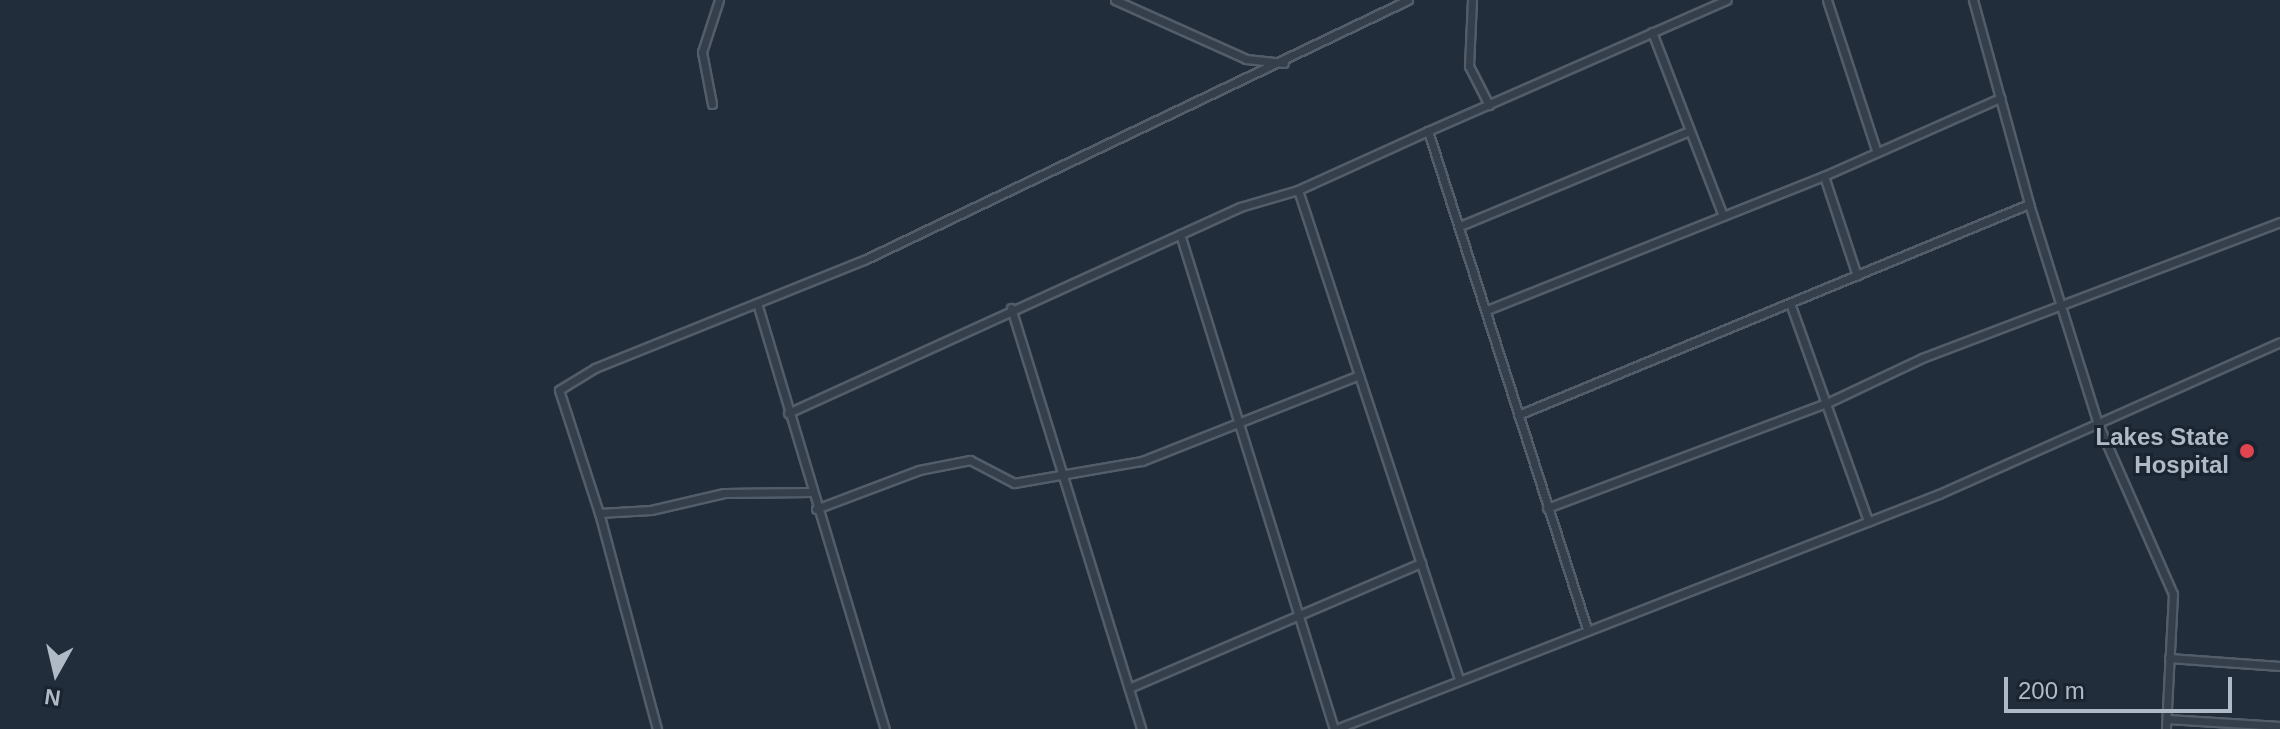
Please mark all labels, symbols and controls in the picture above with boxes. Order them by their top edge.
place label: Lakes State Hospital [2096,423,2229,479]
marker: Lakes State Hospital [2236,440,2258,462]
north arrow [16,633,96,713]
scale bar [2008,661,2236,711]
text: 200 m [2018,677,2085,704]
text: N [43,684,62,711]

